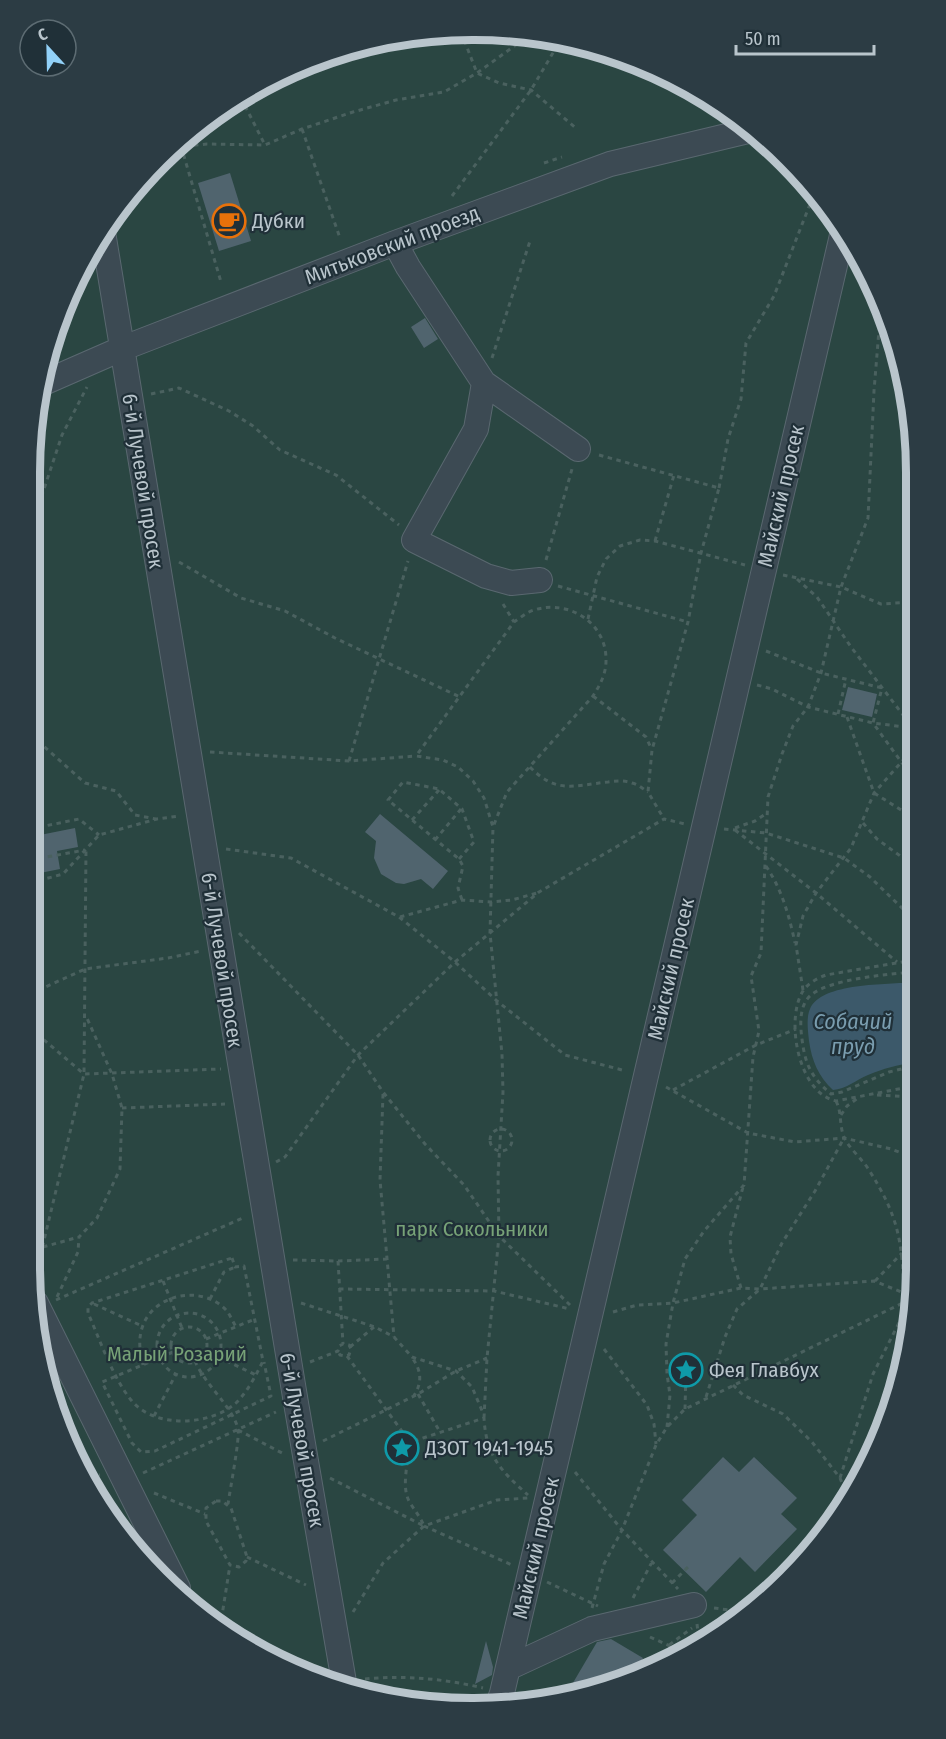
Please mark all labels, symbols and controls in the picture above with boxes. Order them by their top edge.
north arrow [18,18,78,78]
scale bar [736,18,874,56]
text: С [35,24,51,45]
text: 50 m [745,28,781,50]
street label: Митьковский проезд [301,200,483,290]
cafe icon: Дубки [211,203,247,239]
place label: Дубки [251,208,305,234]
street label: 6-й Лучевой просек [116,392,170,570]
street label: Майский просек [752,422,810,570]
street label: 6-й Лучевой просек [195,871,249,1049]
street label: Майский просек [642,895,700,1043]
water label: Собачий пруд [814,1008,892,1060]
park label: парк Сокольники [395,1216,549,1242]
park label: Малый Розарий [107,1341,247,1367]
street label: 6-й Лучевой просек [274,1351,330,1529]
place icon: Фея Главбух [668,1352,704,1388]
place label: Фея Главбух [709,1357,819,1383]
place icon: ДЗОТ 1941-1945 [384,1430,420,1466]
place label: ДЗОТ 1941-1945 [424,1435,553,1461]
street label: Майский просек [507,1474,565,1622]

